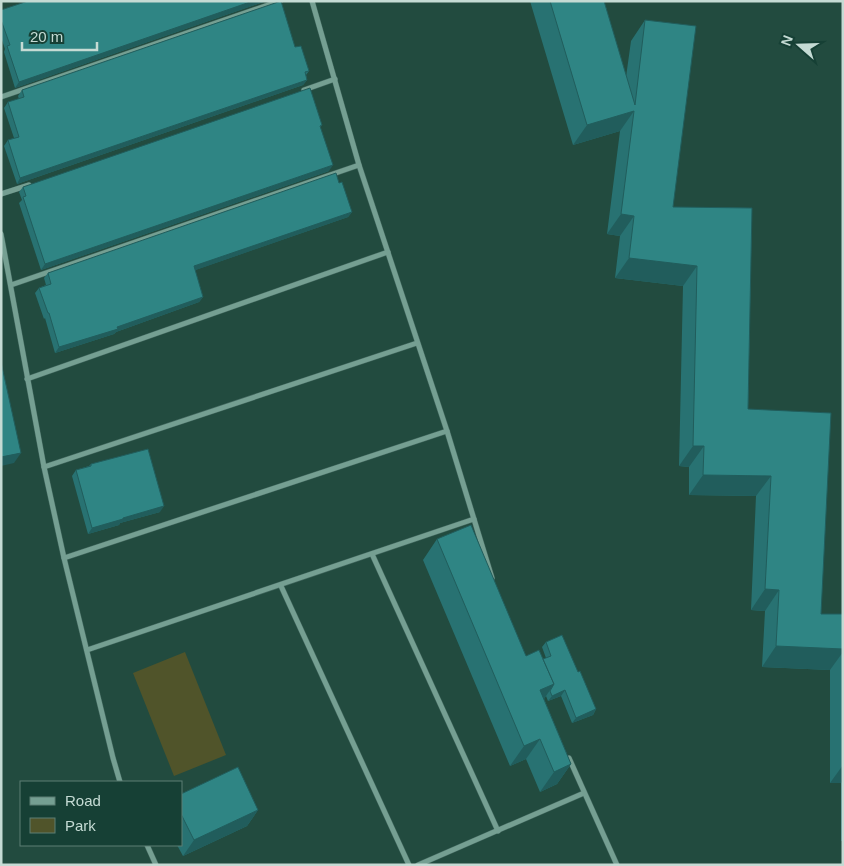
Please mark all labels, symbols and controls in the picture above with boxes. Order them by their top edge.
scale bar [22,20,98,52]
north arrow [774,20,824,70]
text: 20 m [30,28,63,45]
text: N [778,33,796,48]
legend [20,781,182,846]
text: Road [65,792,101,809]
text: Park [65,817,96,834]

